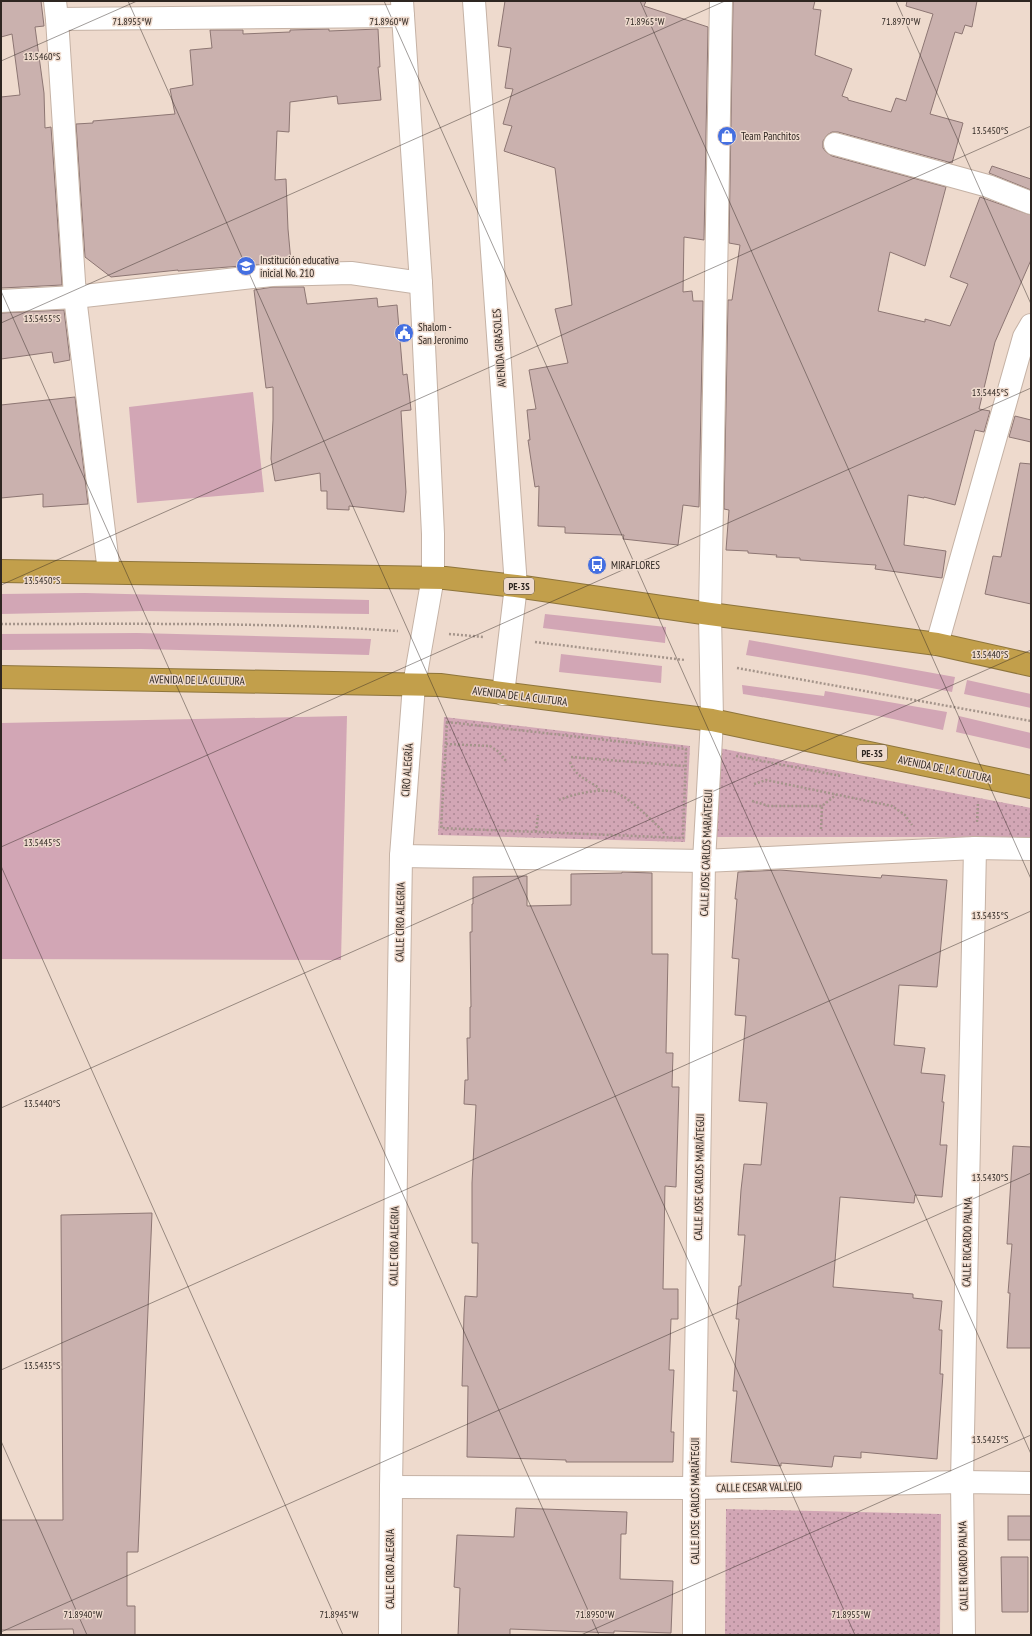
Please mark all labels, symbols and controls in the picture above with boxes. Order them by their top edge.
text: 71.8955°W [113,15,152,28]
text: 71.8960°W [370,15,409,28]
text: 71.8965°W [626,15,665,28]
text: 71.8970°W [882,15,921,28]
text: 13.5460°S [24,50,60,63]
text: 13.5450°S [972,124,1008,137]
shop icon: Team Panchitos [716,125,738,147]
place label: Team Panchitos [741,129,800,143]
place label: Institución educativa inicial No. 210 [260,253,339,280]
school or university icon: Institución educativa inicial No. 210 [235,255,257,277]
street label: AVENIDA GIRASOLES [489,308,509,388]
text: 13.5455°S [24,312,60,325]
place label: Shalom - San Jeronimo [418,320,469,347]
public building icon: Shalom - San Jeronimo [393,322,415,344]
text: 13.5445°S [972,386,1008,399]
bus stop icon: MIRAFLORES [586,554,608,576]
place label: MIRAFLORES [611,558,660,572]
text: 13.5450°S [24,574,60,587]
road number: PE-3S [504,578,534,594]
text: 13.5440°S [972,648,1008,661]
street label: AVENIDA DE LA CULTURA [149,672,246,688]
street label: AVENIDA DE LA CULTURA [472,683,569,709]
street label: CIRO ALEGRÍA [398,742,416,797]
road number: PE-3S [857,745,887,761]
street label: AVENIDA DE LA CULTURA [897,752,994,786]
street label: CALLE JOSE CARLOS MARIÁTEGUI [697,789,715,917]
text: 13.5445°S [24,836,60,849]
street label: CALLE CIRO ALEGRIA [392,881,408,962]
text: 13.5435°S [972,909,1008,922]
text: 13.5440°S [24,1097,60,1110]
street label: CALLE JOSE CARLOS MARIÁTEGUI [691,1113,707,1241]
text: 13.5430°S [972,1171,1008,1184]
street label: CALLE RICARDO PALMA [959,1196,975,1287]
street label: CALLE CIRO ALEGRIA [386,1205,402,1286]
text: 13.5435°S [24,1359,60,1372]
text: 13.5425°S [972,1433,1008,1446]
street label: CALLE JOSE CARLOS MARIÁTEGUI [688,1438,702,1564]
street label: CALLE CESAR VALLEJO [716,1479,802,1495]
street label: CALLE RICARDO PALMA [955,1520,971,1611]
street label: CALLE CIRO ALEGRIA [383,1528,397,1609]
text: 71.8940°W [64,1608,103,1621]
text: 71.8945°W [320,1608,359,1621]
text: 71.8950°W [576,1608,615,1621]
text: 71.8955°W [832,1608,871,1621]

